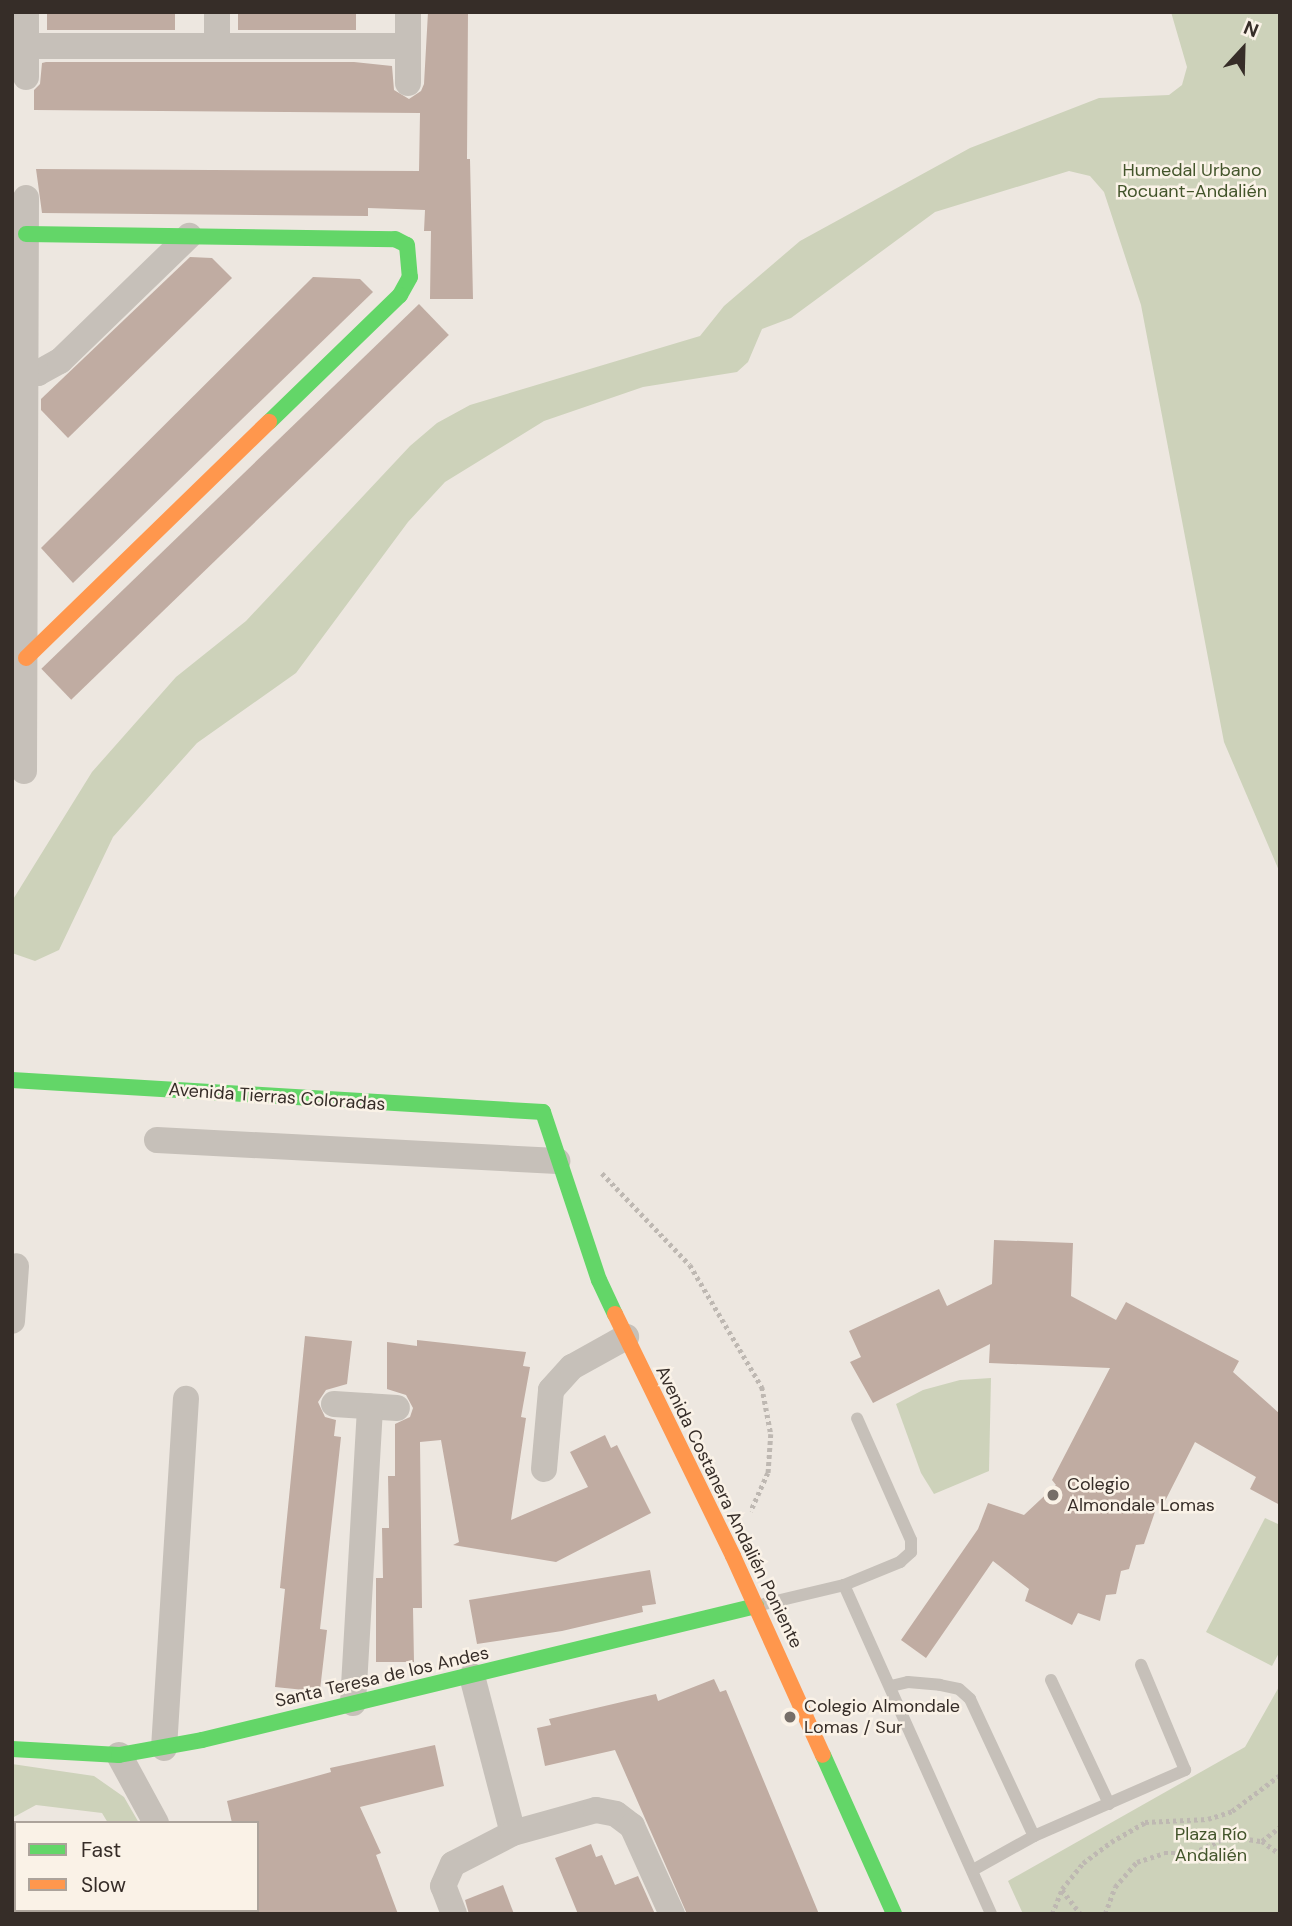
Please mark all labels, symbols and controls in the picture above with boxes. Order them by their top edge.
north arrow [1208,14,1278,84]
text: N [1240,15,1262,43]
park label: Humedal Urbano Rocuant-Andalién [1117,160,1267,202]
street label: Avenida Tierras Coloradas [168,1079,386,1115]
street label: Avenida Costanera Andalién Poniente [651,1362,807,1652]
place label: Colegio Almondale Lomas [1067,1474,1215,1516]
marker: Colegio Almondale Lomas [1045,1487,1061,1503]
street label: Santa Teresa de los Andes [273,1642,491,1712]
place label: Colegio Almondale Lomas / Sur [804,1696,960,1738]
marker: Colegio Almondale Lomas / Sur [782,1709,798,1725]
legend [14,1821,259,1912]
park label: Plaza Río Andalién [1175,1824,1247,1867]
text: Fast [81,1836,121,1864]
text: Slow [81,1871,126,1899]

